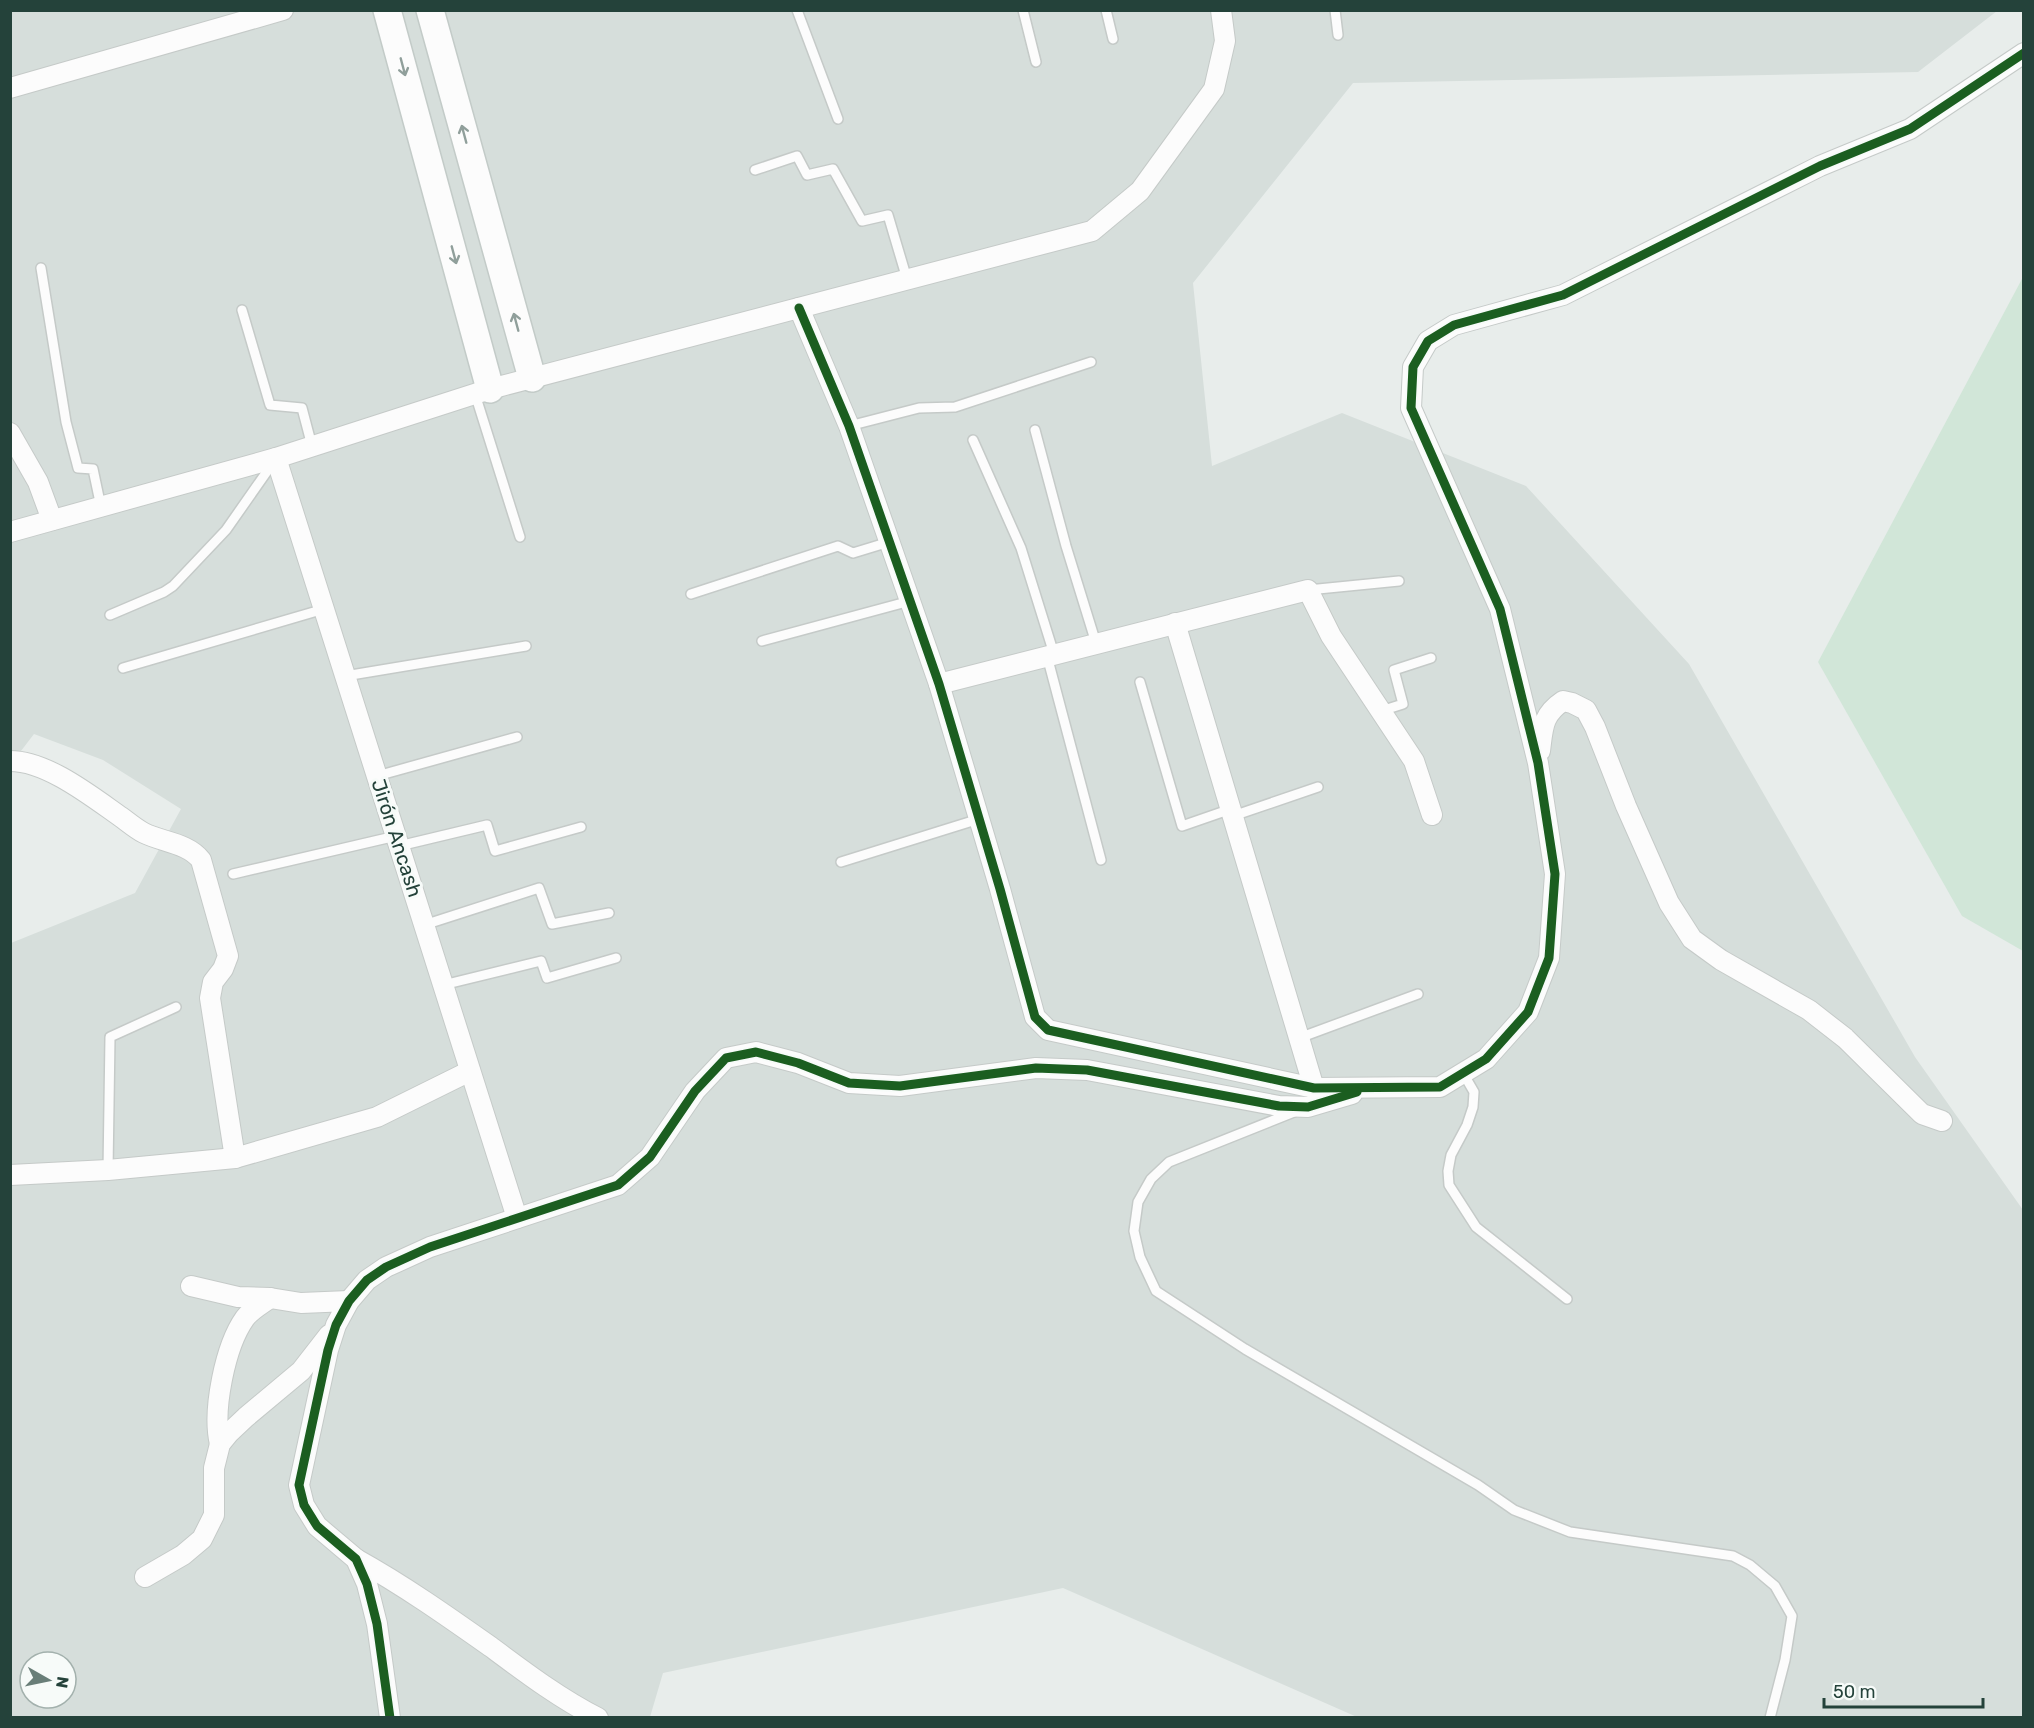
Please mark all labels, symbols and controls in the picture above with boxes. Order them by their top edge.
one-way arrow [397,57,409,76]
one-way arrow [458,125,469,144]
one-way arrow [448,245,460,264]
one-way arrow [510,313,521,332]
street label: Jirón Ancash [367,776,427,900]
north arrow [18,1650,78,1710]
scale bar [1824,1671,1983,1709]
text: N [52,1675,73,1689]
text: 50 m [1833,1681,1876,1703]

